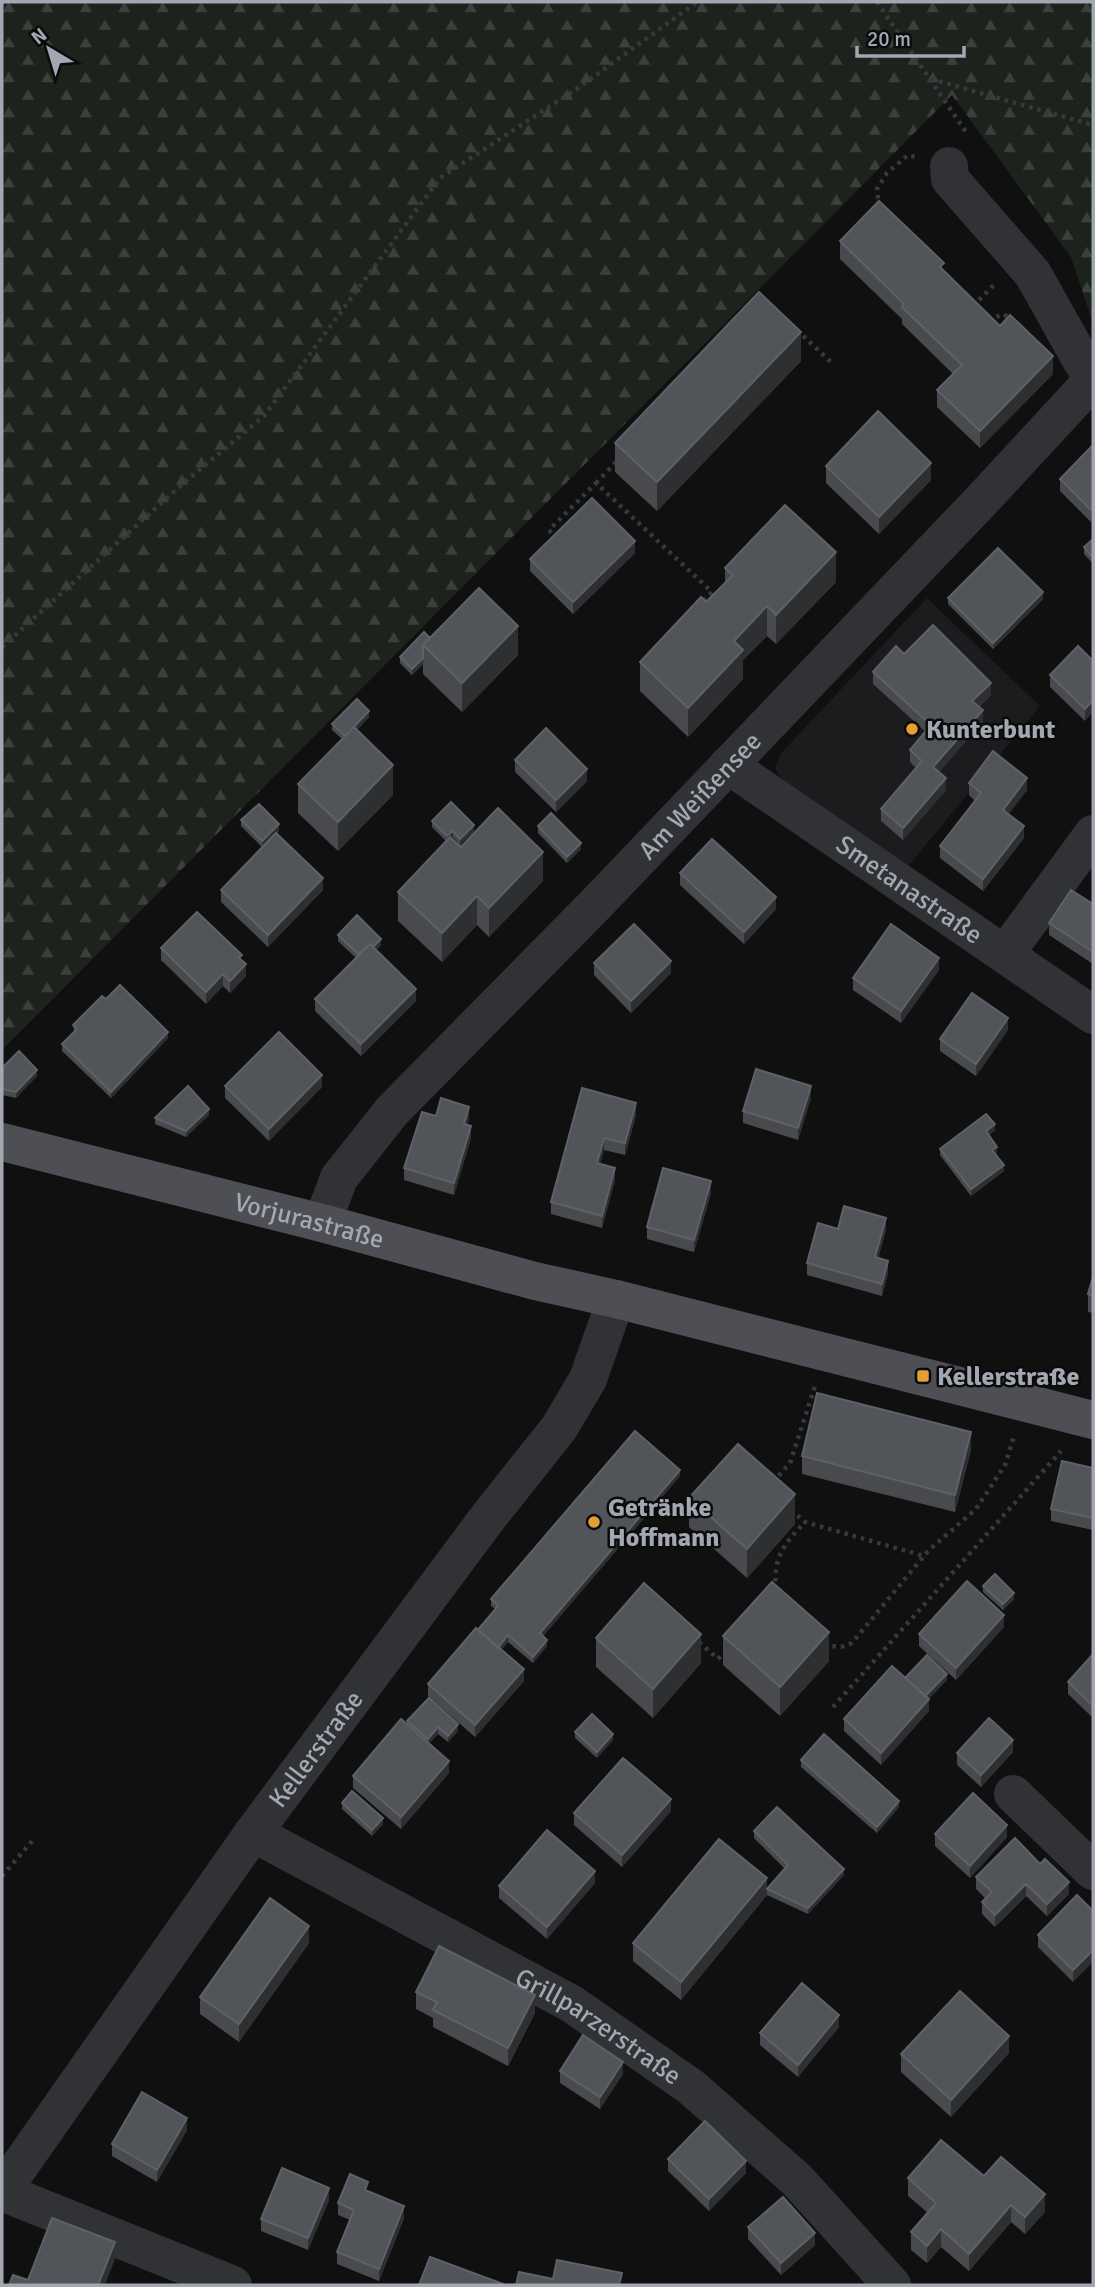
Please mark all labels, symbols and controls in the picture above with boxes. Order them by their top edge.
north arrow [14,14,84,84]
scale bar [857,14,964,58]
text: N [27,23,52,50]
text: 20 m [867,26,911,52]
place label: Kunterbunt [926,714,1055,746]
marker: Kunterbunt [904,721,920,737]
street label: Am Weißensee [632,726,769,867]
street label: Smetanastraße [830,829,988,951]
street label: Vorjurastraße [231,1186,387,1256]
place label: Kellerstraße [937,1361,1079,1393]
marker: Kellerstraße [915,1368,931,1384]
place label: Getränke Hoffmann [608,1492,720,1554]
marker: Getränke Hoffmann [586,1514,602,1530]
street label: Kellerstraße [262,1685,370,1814]
street label: Grillparzerstraße [509,1962,687,2092]

